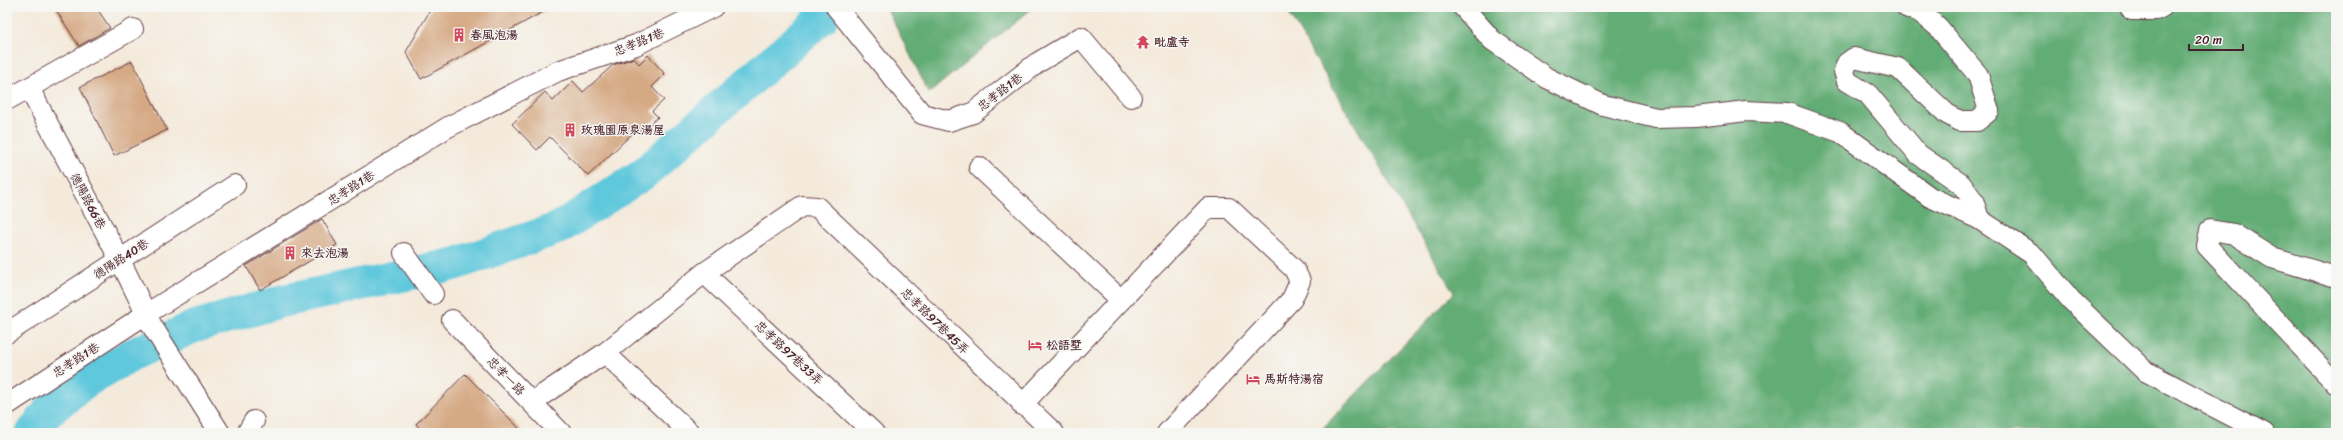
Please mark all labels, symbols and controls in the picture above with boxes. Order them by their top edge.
street label: 忠孝路1巷 [610,22,668,62]
place label: 春風泡湯 [470,24,518,46]
scale bar [2189,26,2243,52]
building icon: 春風泡湯 [451,27,467,43]
text: 20 m [2195,29,2222,51]
place label: 毗盧寺 [1154,31,1190,53]
temple icon: 毗盧寺 [1135,34,1151,50]
street label: 忠孝路1巷 [972,67,1028,117]
place label: 玫瑰園原泉湯屋 [581,119,665,141]
building icon: 玫瑰園原泉湯屋 [562,122,578,138]
street label: 忠孝路1巷 [323,164,379,212]
street label: 德陽路66巷 [64,169,112,233]
street label: 德陽路40巷 [89,233,153,285]
place label: 來去泡湯 [301,242,349,264]
building icon: 來去泡湯 [282,245,298,261]
street label: 忠孝路97巷45弄 [895,282,975,360]
street label: 忠孝路97巷33弄 [750,315,828,391]
place label: 松語墅 [1046,334,1082,356]
street label: 忠孝路1巷 [48,336,104,384]
hotel icon: 松語墅 [1027,337,1043,353]
street label: 忠孝一路 [481,351,531,401]
place label: 馬斯特湯宿 [1264,368,1324,390]
hotel icon: 馬斯特湯宿 [1245,371,1261,387]

